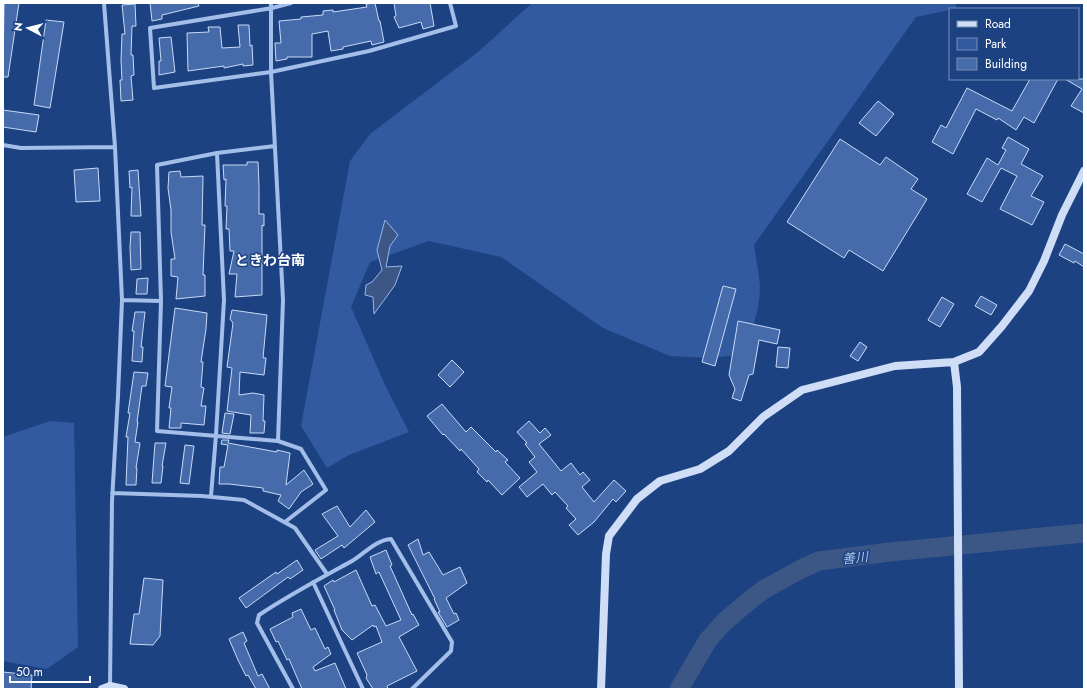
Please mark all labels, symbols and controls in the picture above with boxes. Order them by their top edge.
north arrow [8,8,48,48]
legend [949,8,1079,80]
text: Road [985,15,1011,33]
text: N [10,21,27,32]
text: Park [985,35,1007,53]
text: Building [985,55,1027,73]
district label: ときわ台南 [235,250,305,270]
water label: 善川 [841,547,871,569]
scale bar [10,658,90,684]
text: 50 m [16,663,43,681]

